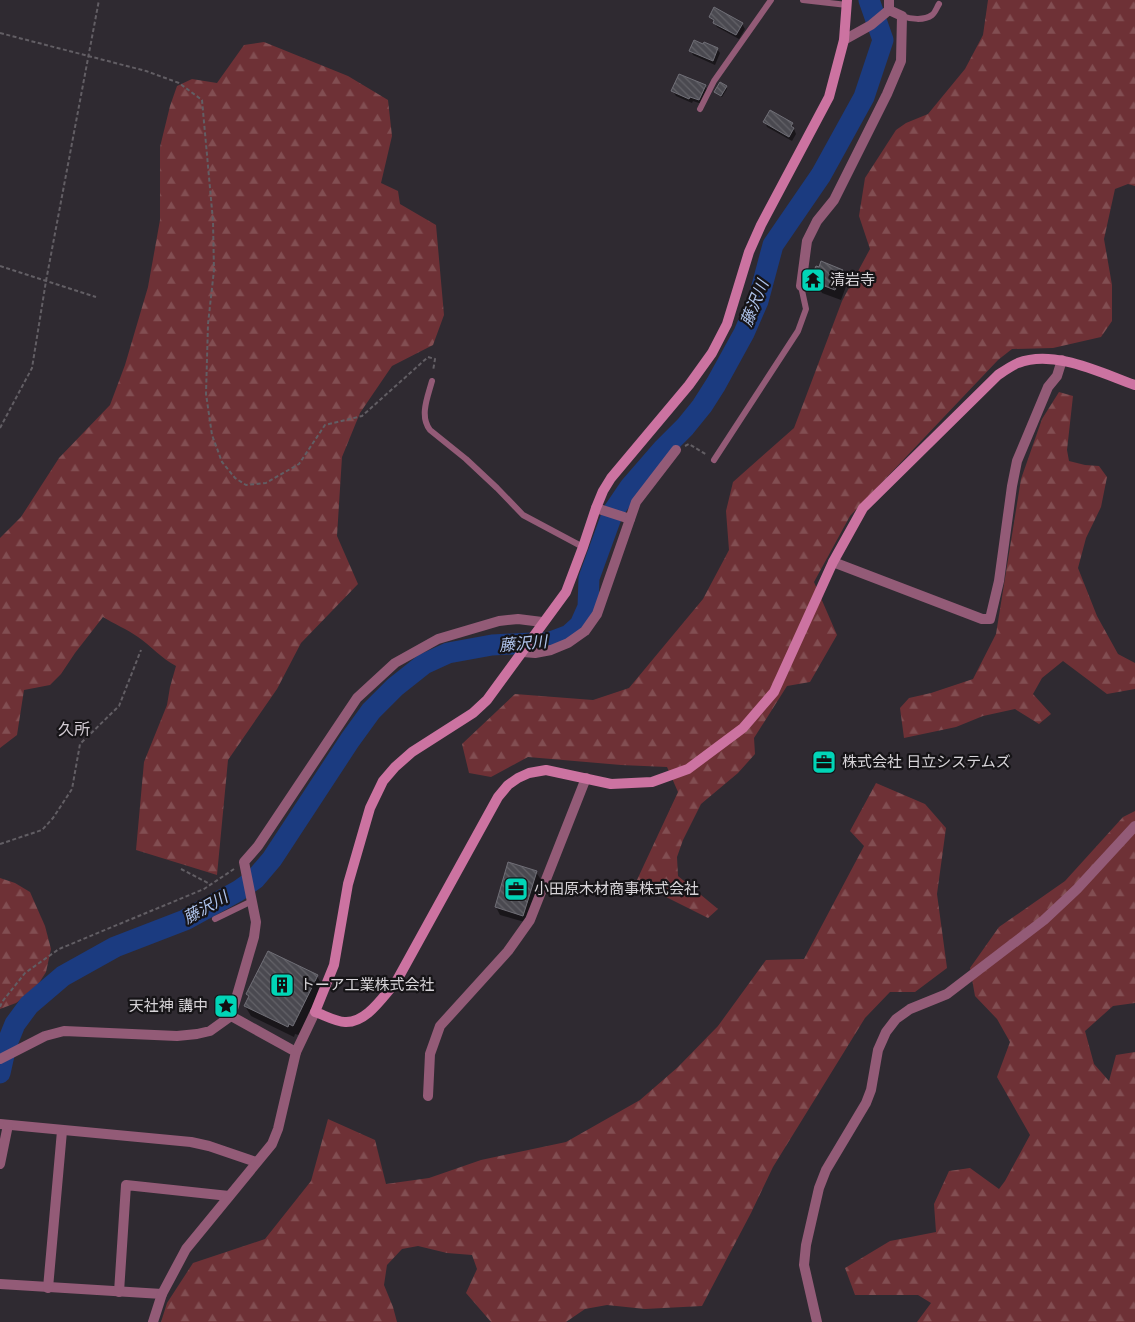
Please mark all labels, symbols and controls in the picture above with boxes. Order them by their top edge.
temple icon: 清岩寺 [800,267,826,293]
place label: 清岩寺 [830,270,875,289]
water label: 藤沢川 [736,275,773,329]
water label: 藤沢川 [498,631,550,655]
district label: 久所 [58,719,90,739]
office icon: 株式会社 日立システムズ [811,749,837,775]
place label: 株式会社 日立システムズ [842,752,1011,771]
office icon: 小田原木材商事株式会社 [503,876,529,902]
place label: 小田原木材商事株式会社 [534,879,699,898]
water label: 藤沢川 [179,886,233,927]
building icon: トーア工業株式会社 [269,972,295,998]
place label: トーア工業株式会社 [300,975,434,994]
place icon: 天社神 講中 [213,993,239,1019]
place label: 天社神 講中 [129,996,208,1015]

